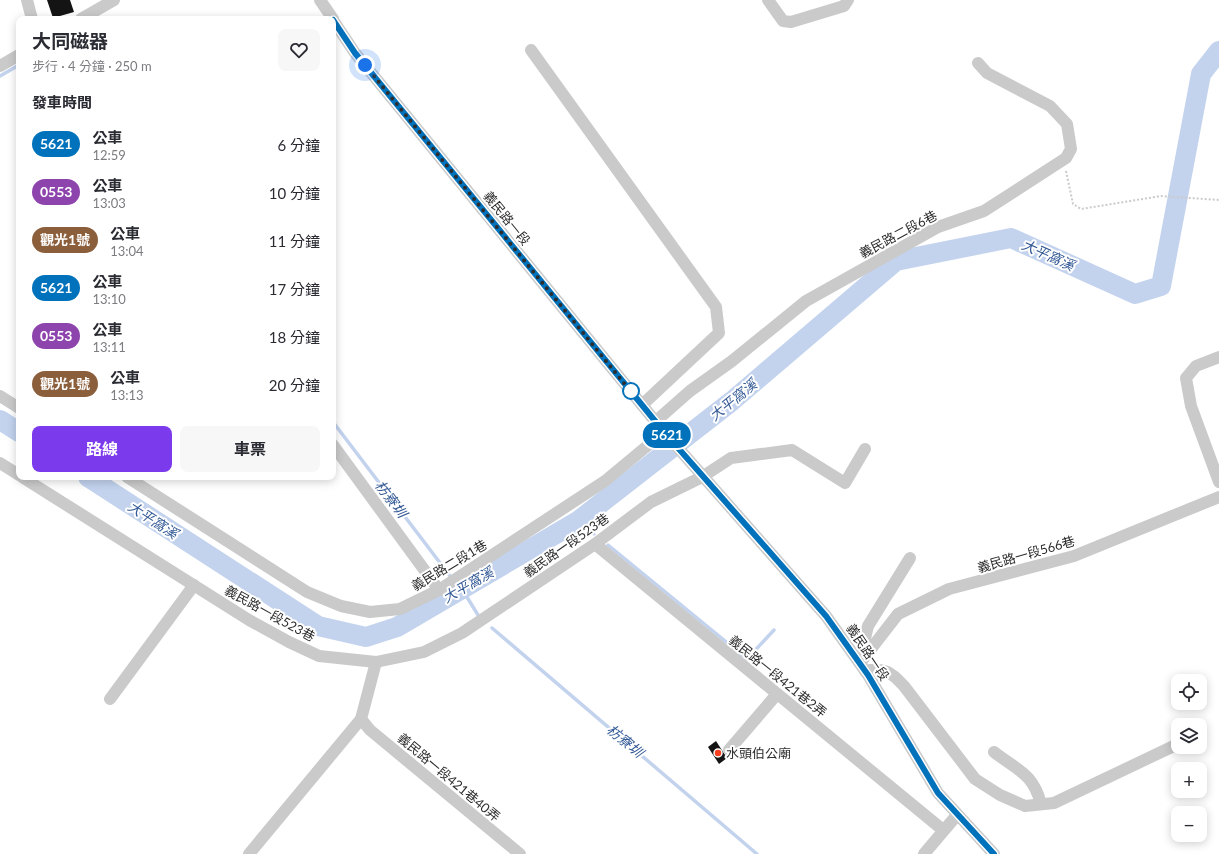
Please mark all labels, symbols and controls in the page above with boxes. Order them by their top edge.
text: 大同磁器 [32,29,108,52]
button: heart [278,29,320,71]
your location [355,55,375,75]
text: 步行 · 4 分鐘 · 250 m [32,58,152,74]
text: 發車時間 [32,93,92,111]
text: 公車 [92,128,123,146]
text: 5621 [40,135,72,152]
text: 6 分鐘 [277,136,320,154]
text: 12:59 [92,147,126,163]
text: 公車 [92,176,123,194]
text: 0553 [40,183,72,200]
text: 10 分鐘 [269,184,320,202]
street label: 義民路一段 [480,188,534,248]
text: 13:03 [92,195,126,211]
street label: 義民路二段6巷 [856,207,940,261]
text: 公車 [110,224,140,242]
text: 觀光1號 [40,231,90,248]
text: 11 分鐘 [269,232,320,250]
water label: 大平窩溪 [1019,235,1079,275]
text: 13:04 [110,243,144,259]
text: 公車 [92,272,123,290]
text: 5621 [40,279,72,296]
text: 17 分鐘 [269,280,320,298]
text: 13:10 [92,291,126,307]
text: 公車 [92,320,123,338]
text: 0553 [40,327,72,344]
text: 18 分鐘 [269,328,320,346]
text: 13:11 [92,339,126,355]
text: 公車 [110,368,140,386]
water label: 大平窩溪 [706,374,761,424]
text: 觀光1號 [40,375,90,392]
text: 20 分鐘 [269,376,320,394]
unlabelled marker [622,382,640,400]
text: 13:13 [110,387,144,403]
line badge: 5621 [639,422,695,448]
button: 路線 [32,426,172,472]
button: 車票 [180,426,320,472]
text: 5621 [651,426,683,443]
water label: 枋寮圳 [372,477,412,522]
water label: 大平窩溪 [125,497,183,543]
street label: 義民路一段523巷 [520,510,612,580]
street label: 義民路一段566巷 [975,532,1077,576]
street label: 義民路二段1巷 [408,536,490,594]
water label: 大平窩溪 [439,562,498,606]
street label: 義民路一段523巷 [222,582,318,644]
street label: 義民路一段 [843,621,893,683]
street label: 義民路一段421巷2弄 [726,632,830,720]
map controls [1171,674,1207,842]
button: locate [1171,674,1207,710]
button: layers [1171,718,1207,754]
water label: 枋寮圳 [604,721,648,762]
street label: 義民路一段421巷40弄 [395,730,503,824]
place label: 水頭伯公廟 [726,745,791,761]
marker: 水頭伯公廟 [713,748,723,758]
button: + [1171,762,1207,798]
button: − [1171,806,1207,842]

